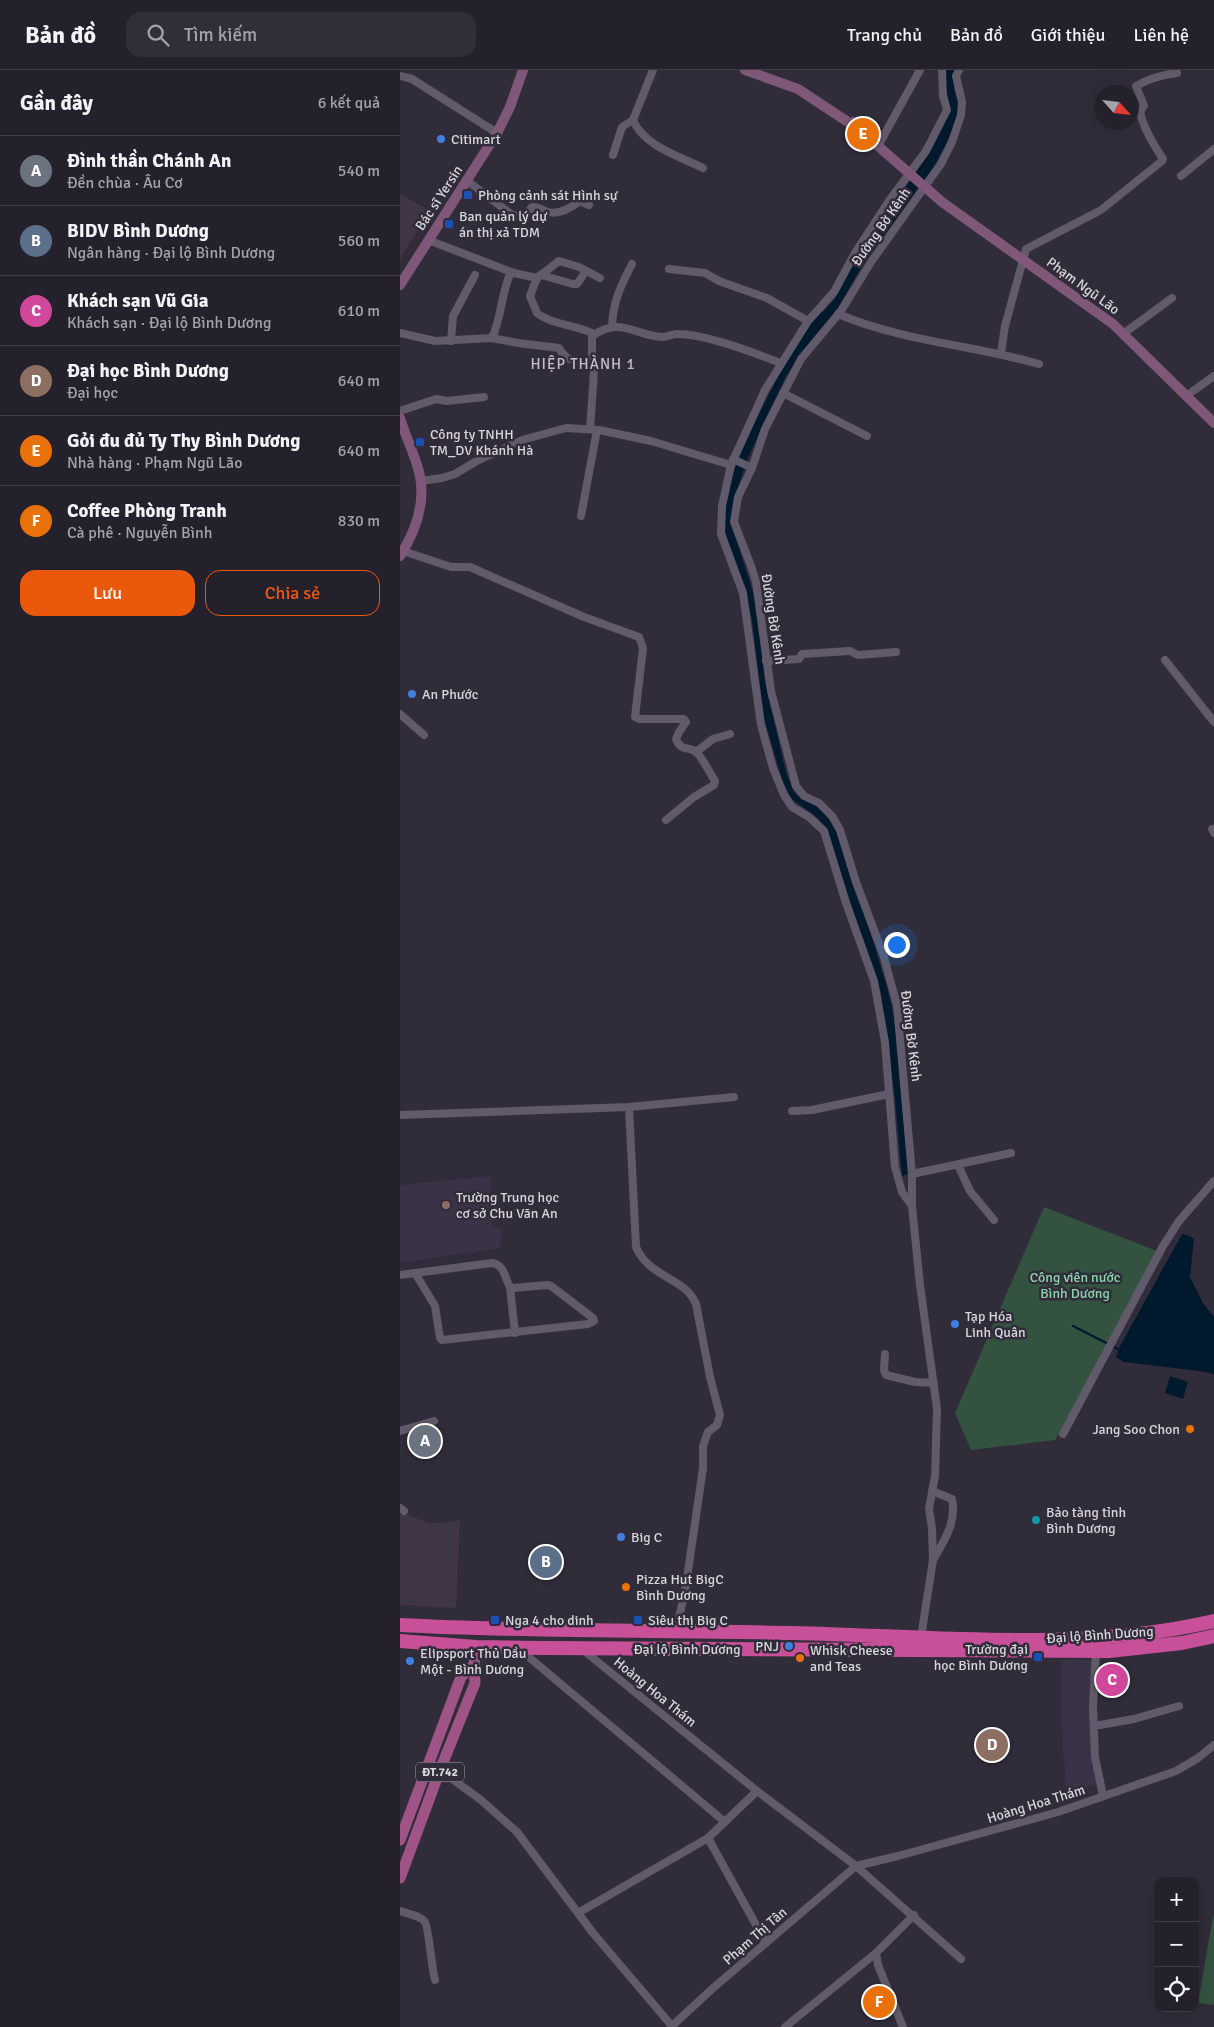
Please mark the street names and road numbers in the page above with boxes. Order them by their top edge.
street label: Bác sĩ Yersin [412,162,466,234]
street label: Đường Bờ Kênh [848,185,914,269]
street label: Phạm Ngũ Lão [1043,254,1123,318]
street label: Đường Bờ Kênh [757,572,789,666]
street label: Đường Bờ Kênh [897,989,925,1083]
street label: Đại lộ Bình Dương [1046,1623,1154,1647]
street label: Đại lộ Bình Dương [633,1641,741,1658]
street label: Hoàng Hoa Thám [610,1653,700,1731]
road number: ĐT.742 [416,1762,464,1781]
street label: Hoàng Hoa Thám [985,1781,1087,1827]
street label: Phạm Thị Tân [720,1904,790,1968]

